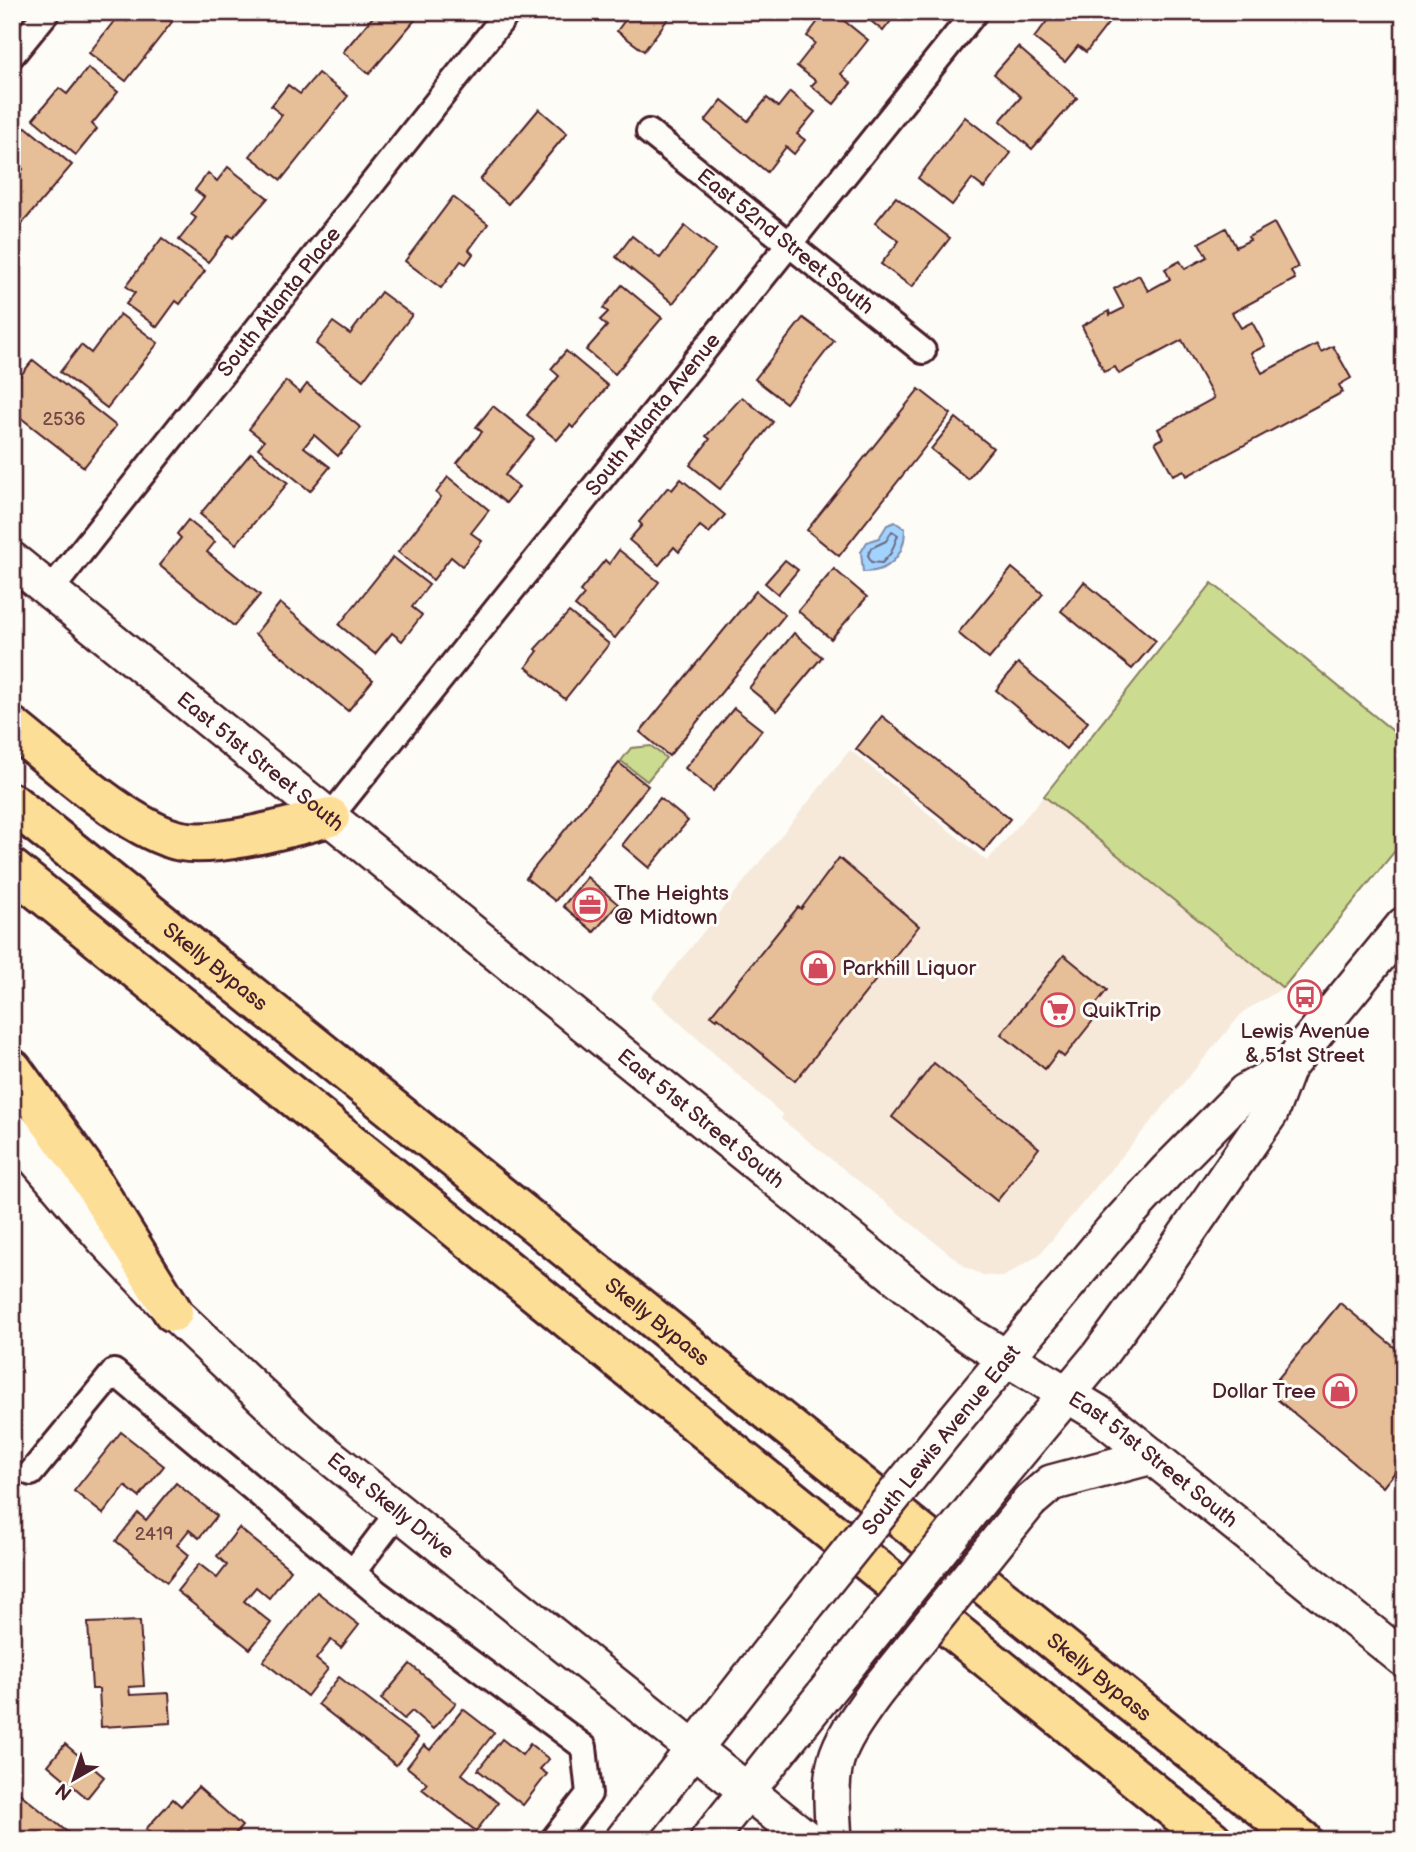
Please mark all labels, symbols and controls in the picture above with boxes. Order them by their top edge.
street label: East 52nd Street South [692,164,879,320]
street label: South Atlanta Place [212,222,346,382]
street label: South Atlanta Avenue [580,328,726,501]
house number: 2536 [42,409,86,430]
street label: East 51st Street South [172,687,349,837]
place label: The Heights @ Midtown [614,881,729,930]
office icon: The Heights @ Midtown [571,886,609,924]
street label: Skelly Bypass [158,917,272,1016]
shop icon: Parkhill Liquor [799,949,837,987]
place label: Parkhill Liquor [842,956,977,981]
bus stop icon: Lewis Avenue & 51st Street [1286,978,1324,1016]
supermarket icon: QuikTrip [1039,991,1077,1029]
place label: QuikTrip [1082,998,1162,1023]
place label: Lewis Avenue & 51st Street [1240,1019,1370,1068]
street label: East 51st Street South [612,1044,789,1194]
street label: Skelly Bypass [600,1273,714,1372]
street label: South Lewis Avenue East [857,1340,1026,1540]
shop icon: Dollar Tree [1321,1372,1359,1410]
place label: Dollar Tree [1212,1379,1316,1404]
street label: East 51st Street South [1064,1386,1242,1533]
street label: East Skelly Drive [322,1447,459,1564]
house number: 2419 [135,1524,173,1545]
street label: Skelly Bypass [1042,1628,1156,1727]
north arrow [38,1744,108,1814]
text: N [51,1778,77,1804]

